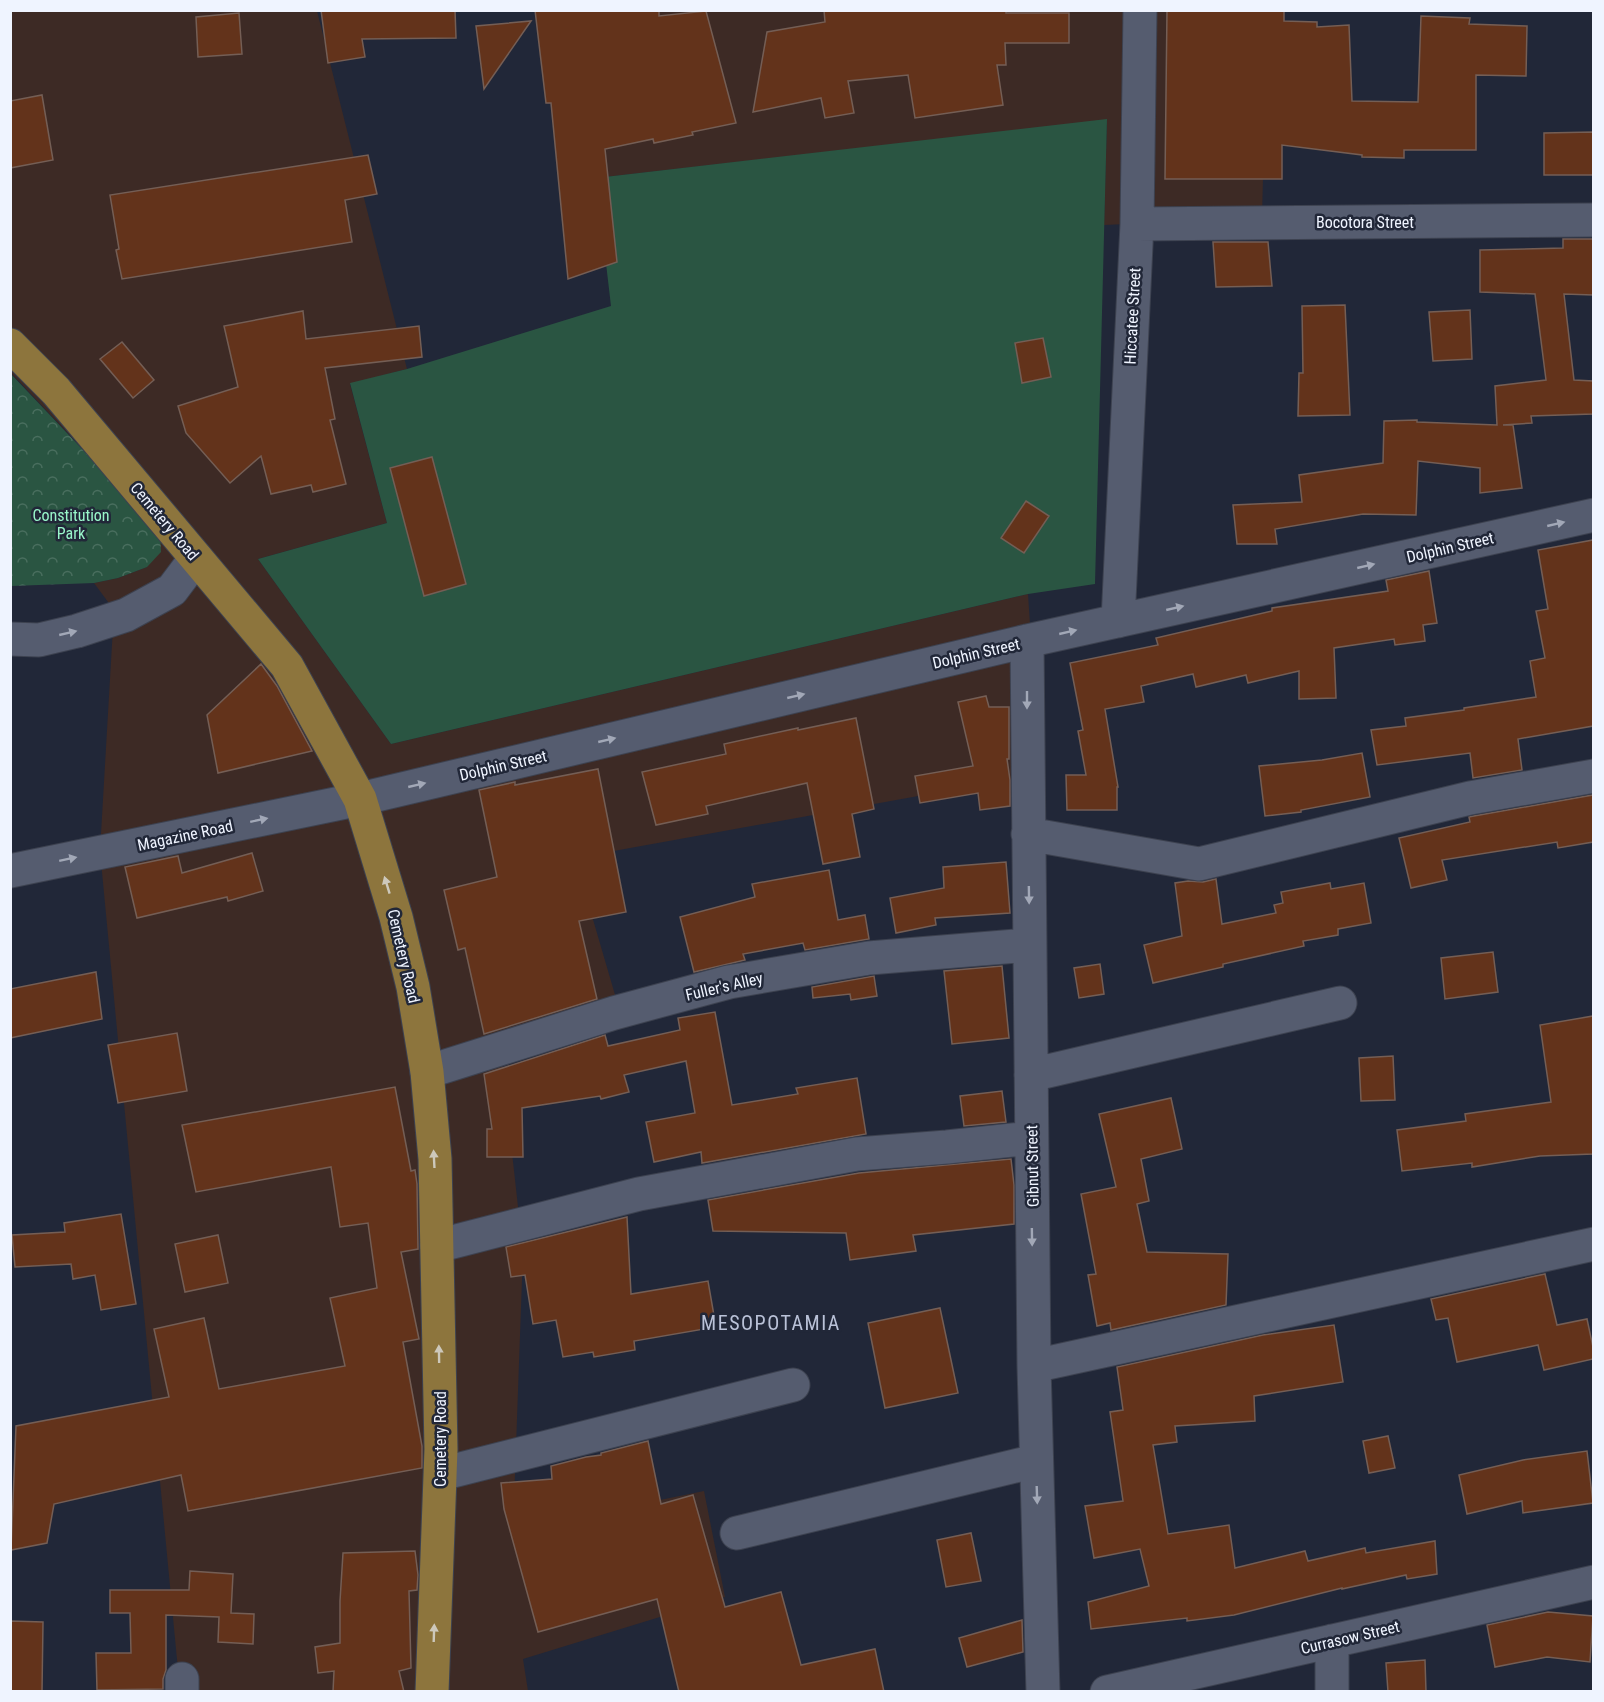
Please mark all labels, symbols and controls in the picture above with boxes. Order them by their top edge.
street label: Bocotora Street [1316,213,1414,232]
street label: Hiccatee Street [1120,267,1145,365]
street label: Cemetery Road [127,479,203,564]
park label: Constitution Park [32,506,110,543]
one-way arrow [1547,518,1565,528]
street label: Dolphin Street [1405,528,1496,567]
one-way arrow [1356,561,1375,570]
one-way arrow [1166,603,1185,612]
one-way arrow [1059,627,1078,636]
one-way arrow [59,628,78,638]
street label: Dolphin Street [931,634,1022,673]
one-way arrow [787,690,806,700]
one-way arrow [1022,690,1032,709]
one-way arrow [597,735,616,745]
street label: Dolphin Street [458,746,549,785]
one-way arrow [408,780,426,790]
one-way arrow [249,814,268,824]
street label: Magazine Road [136,816,235,855]
one-way arrow [58,854,77,863]
one-way arrow [382,876,391,894]
one-way arrow [1024,885,1034,904]
street label: Cemetery Road [383,907,424,1005]
street label: Fuller's Alley [684,968,765,1005]
street label: Gibnut Street [1022,1124,1043,1207]
one-way arrow [430,1150,439,1169]
one-way arrow [1027,1227,1037,1246]
district label: MESOPOTAMIA [701,1311,841,1335]
one-way arrow [435,1345,444,1364]
street label: Cemetery Road [431,1391,450,1487]
one-way arrow [1032,1485,1042,1504]
street label: Currasow Street [1299,1617,1402,1658]
one-way arrow [430,1624,439,1643]

